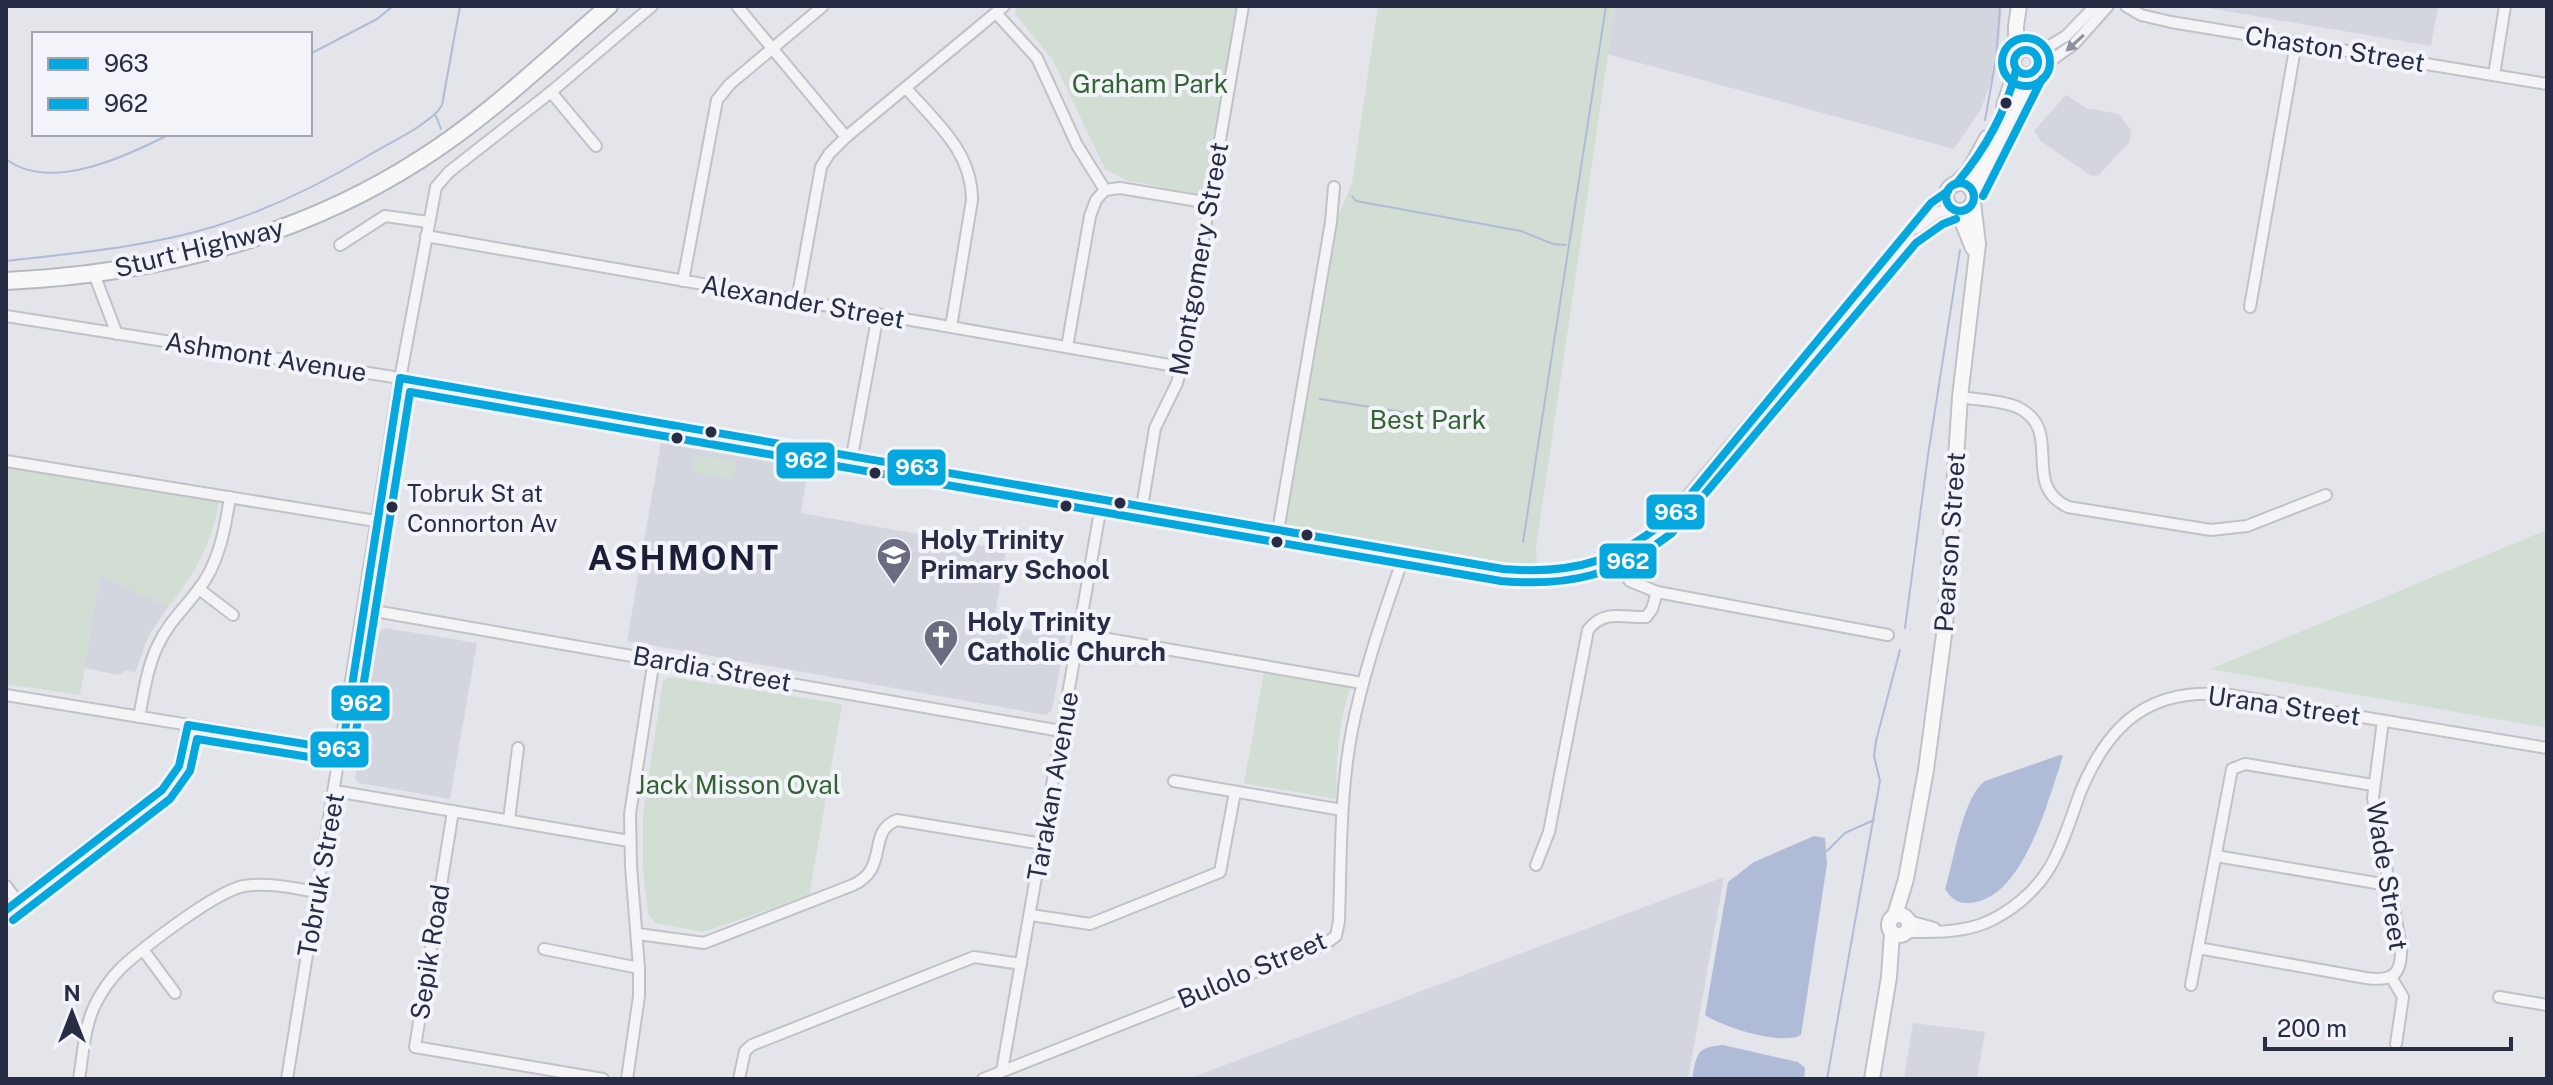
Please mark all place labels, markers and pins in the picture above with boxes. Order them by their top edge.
unlabelled marker [1998,95,2014,111]
unlabelled marker [703,424,719,440]
unlabelled marker [669,430,685,446]
unlabelled marker [867,465,883,481]
place label: Tobruk St at Connorton Av [407,479,557,537]
unlabelled marker [1112,495,1128,511]
unlabelled marker [1058,498,1074,514]
marker: Tobruk St at Connorton Av [384,499,400,515]
place label: Holy Trinity Primary School [920,524,1110,585]
unlabelled marker [1299,527,1315,543]
unlabelled marker [1269,534,1285,550]
school or university icon: Holy Trinity Primary School [875,536,913,586]
place label: Holy Trinity Catholic Church [967,606,1166,667]
church icon: Holy Trinity Catholic Church [922,618,960,668]

